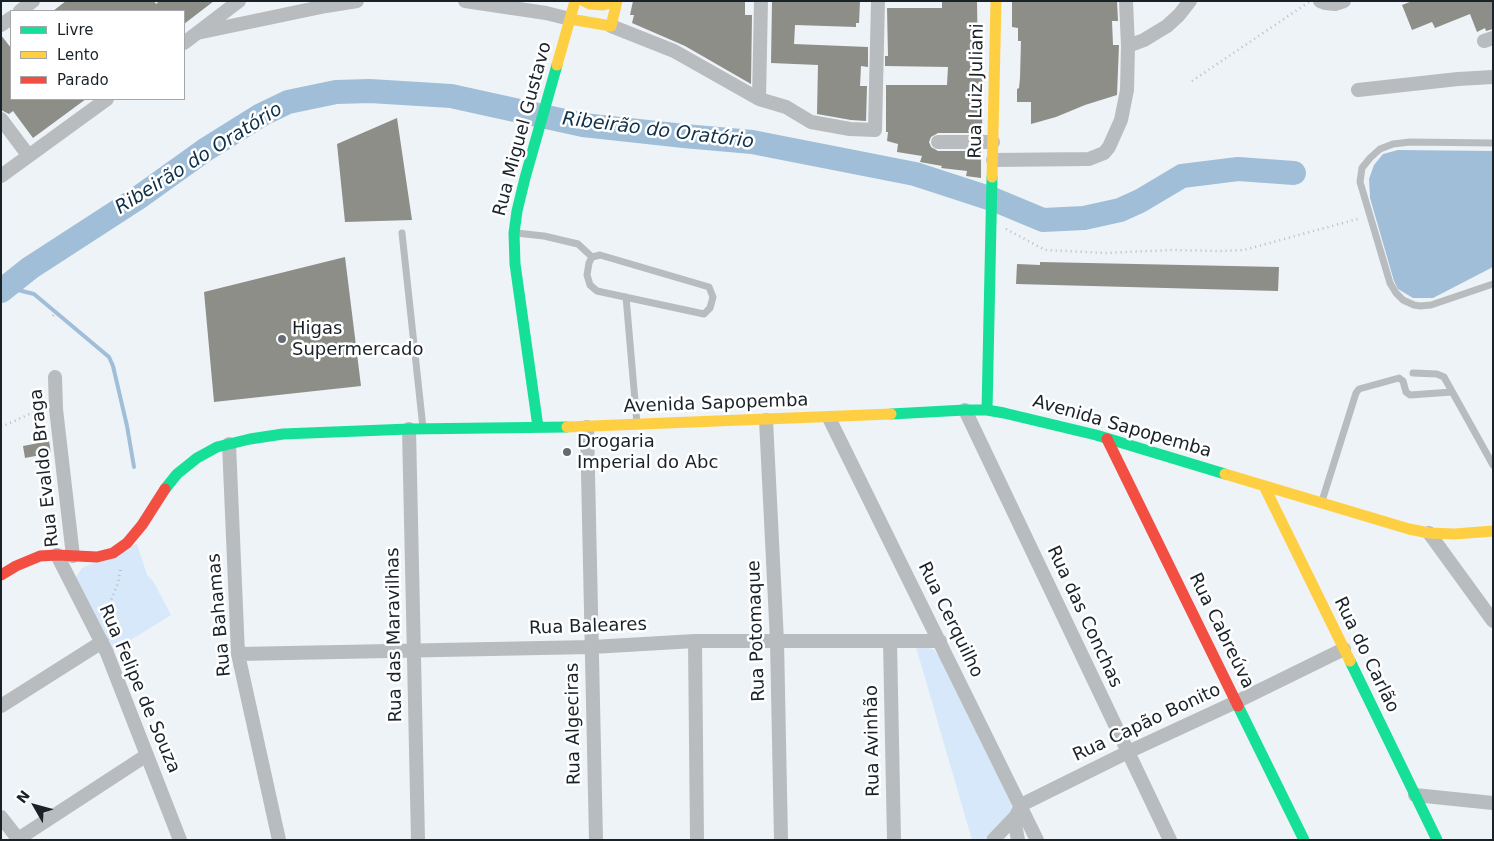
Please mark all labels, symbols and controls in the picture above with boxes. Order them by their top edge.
legend [10,10,185,100]
text: Livre [57,21,93,39]
street label: Rua Luiz Juliani [965,23,989,159]
street label: Rua Miguel Gustavo [489,40,557,218]
text: Lento [57,46,99,64]
text: Parado [57,71,109,89]
water label: Ribeirão do Oratório [111,98,287,220]
water label: Ribeirão do Oratório [561,108,755,154]
place label: Higas Supermercado [292,318,423,360]
marker: Higas Supermercado [276,333,288,345]
street label: Rua Evaldo Braga [26,388,64,548]
street label: Avenida Sapopemba [623,390,809,418]
street label: Avenida Sapopemba [1030,391,1214,463]
place label: Drogaria Imperial do Abc [577,431,718,474]
marker: Drogaria Imperial do Abc [561,446,573,458]
street label: Rua das Conchas [1042,543,1126,691]
street label: Rua das Maravilhas [383,547,407,723]
street label: Rua Bahamas [204,552,236,678]
street label: Rua Cerquilho [913,559,987,681]
street label: Rua Potomaque [744,560,770,702]
street label: Rua Cabreúva [1184,570,1258,692]
street label: Rua do Carlão [1329,594,1403,716]
street label: Rua Felipe de Souza [94,601,184,777]
street label: Rua Baleares [529,614,647,640]
street label: Rua Algeciras [562,663,586,785]
street label: Rua Capão Bonito [1070,679,1224,767]
street label: Rua Avinhão [861,685,885,797]
north arrow [10,781,60,831]
text: N [13,787,33,806]

